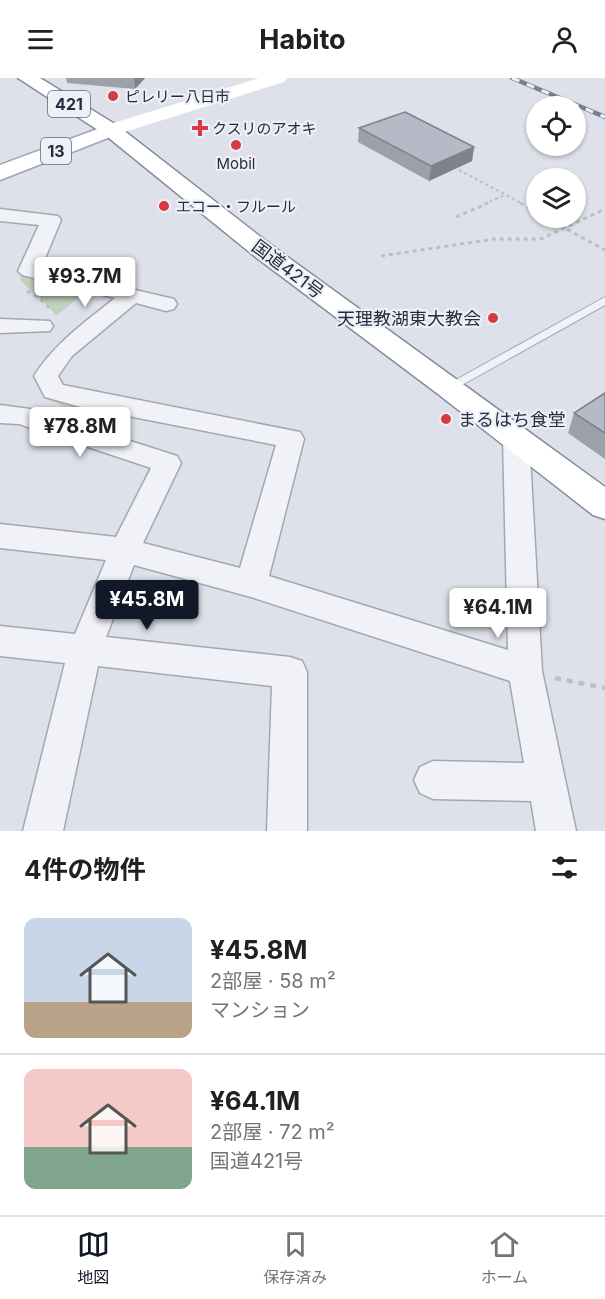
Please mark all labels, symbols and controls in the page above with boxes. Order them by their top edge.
icon: menu [24,23,57,56]
text: Habito [259,23,346,56]
icon: person [548,23,581,56]
place label: ピレリー八日市 [125,87,230,106]
marker: ピレリー八日市 [106,89,120,103]
road number: 421 [48,91,90,117]
map controls [526,96,586,228]
button: locate [526,96,586,156]
place label: クスリのアオキ [212,119,317,138]
marker: クスリのアオキ [193,121,207,135]
road number: 13 [41,138,71,164]
marker: Mobil [229,138,243,152]
place label: Mobil [217,154,256,173]
button: layers [526,168,586,228]
place label: エコー・フルール [176,197,296,216]
marker: エコー・フルール [157,199,171,213]
street label: 国道421号 [248,235,328,303]
pin: ¥93.7M [36,257,134,308]
text: ¥93.7M [48,264,122,288]
place label: 天理教湖東大教会 [337,308,481,329]
marker: 天理教湖東大教会 [486,311,500,325]
pin: ¥78.8M [31,407,129,458]
place label: まるはち食堂 [458,409,566,430]
marker: まるはち食堂 [439,412,453,426]
text: ¥78.8M [43,414,117,438]
pin: ¥45.8M [98,580,196,631]
text: ¥45.8M [109,587,185,611]
pin: ¥64.1M [449,588,547,639]
text: ¥64.1M [463,595,533,619]
icon: filters [548,851,581,884]
text: 4件の物件 [24,854,146,885]
text: ¥45.8M [210,934,308,965]
icon: home [72,942,144,1014]
text: 2部屋 · 58 m² [210,969,336,993]
text: マンション [210,998,310,1022]
text: ¥64.1M [210,1085,300,1116]
icon: home [72,1093,144,1165]
text: 2部屋 · 72 m² [210,1120,335,1144]
text: 国道421号 [210,1149,303,1173]
tab: 地図 [77,1228,110,1288]
tab: 保存済み [263,1228,327,1288]
tab: ホーム [481,1228,528,1288]

